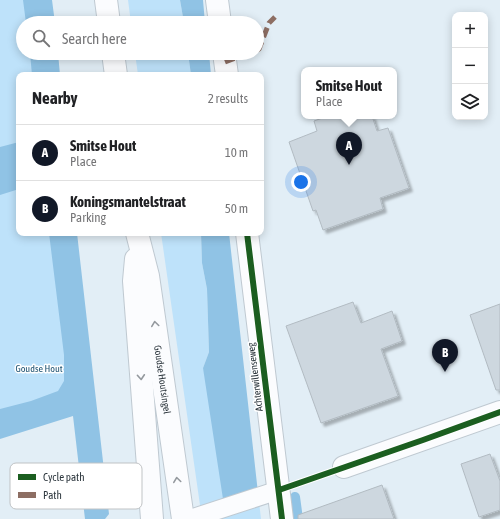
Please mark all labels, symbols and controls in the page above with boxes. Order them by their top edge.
map controls [452,12,488,120]
button: + [452,12,488,48]
search box [16,16,264,60]
icon: search [30,27,52,49]
text: Search here [62,30,127,47]
button: − [452,48,488,84]
popup [301,67,397,119]
text: Smitse Hout [316,77,382,94]
button: layers [452,84,488,120]
text: Nearby [32,88,78,108]
text: 2 results [208,91,248,106]
text: Place [316,94,342,109]
pin: A [336,132,362,165]
text: Smitse Hout [70,137,136,154]
text: A [42,145,48,160]
text: 10 m [225,145,248,160]
text: Place [70,154,97,169]
your location [291,172,311,192]
text: Koningsmantelstraat [70,193,186,210]
text: B [42,201,48,216]
text: 50 m [225,201,248,216]
text: Parking [70,210,106,225]
one-way arrow [151,321,160,327]
pin: B [432,339,458,372]
street label: Achterwillenseweg [245,341,265,412]
street label: Goudse Houtsingel [153,344,173,415]
park label: Goudse Hout [15,363,63,374]
one-way arrow [136,374,145,380]
legend [10,463,142,509]
text: Cycle path [43,471,85,483]
one-way arrow [173,477,182,483]
text: Path [43,489,62,501]

